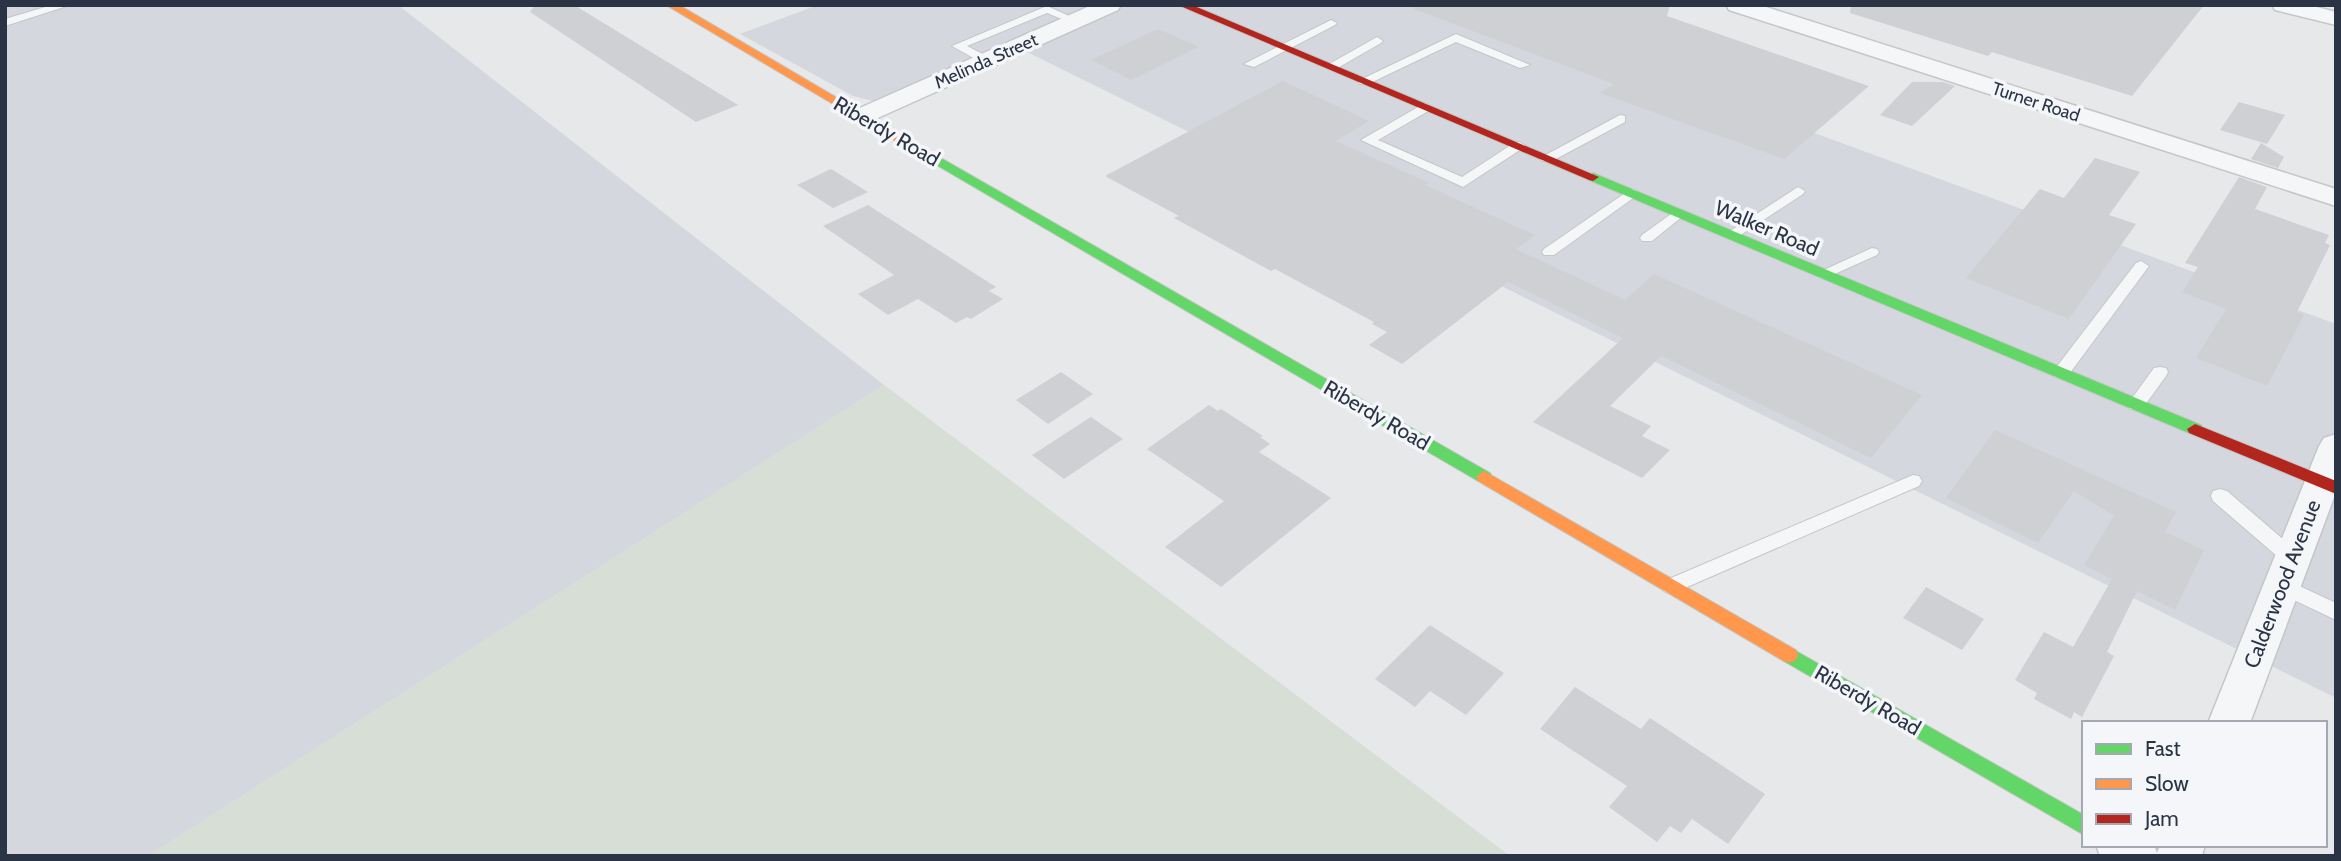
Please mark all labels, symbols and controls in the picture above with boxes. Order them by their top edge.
street label: Melinda Street [931,28,1041,94]
street label: Turner Road [1989,77,2083,127]
street label: Riberdy Road [830,91,944,171]
street label: Walker Road [1711,195,1823,261]
street label: Riberdy Road [1320,375,1434,455]
street label: Calderwood Avenue [2238,496,2326,672]
street label: Riberdy Road [1811,660,1925,740]
legend [2082,721,2327,847]
text: Fast [2145,736,2181,761]
text: Slow [2145,771,2189,796]
text: Jam [2144,806,2179,831]

